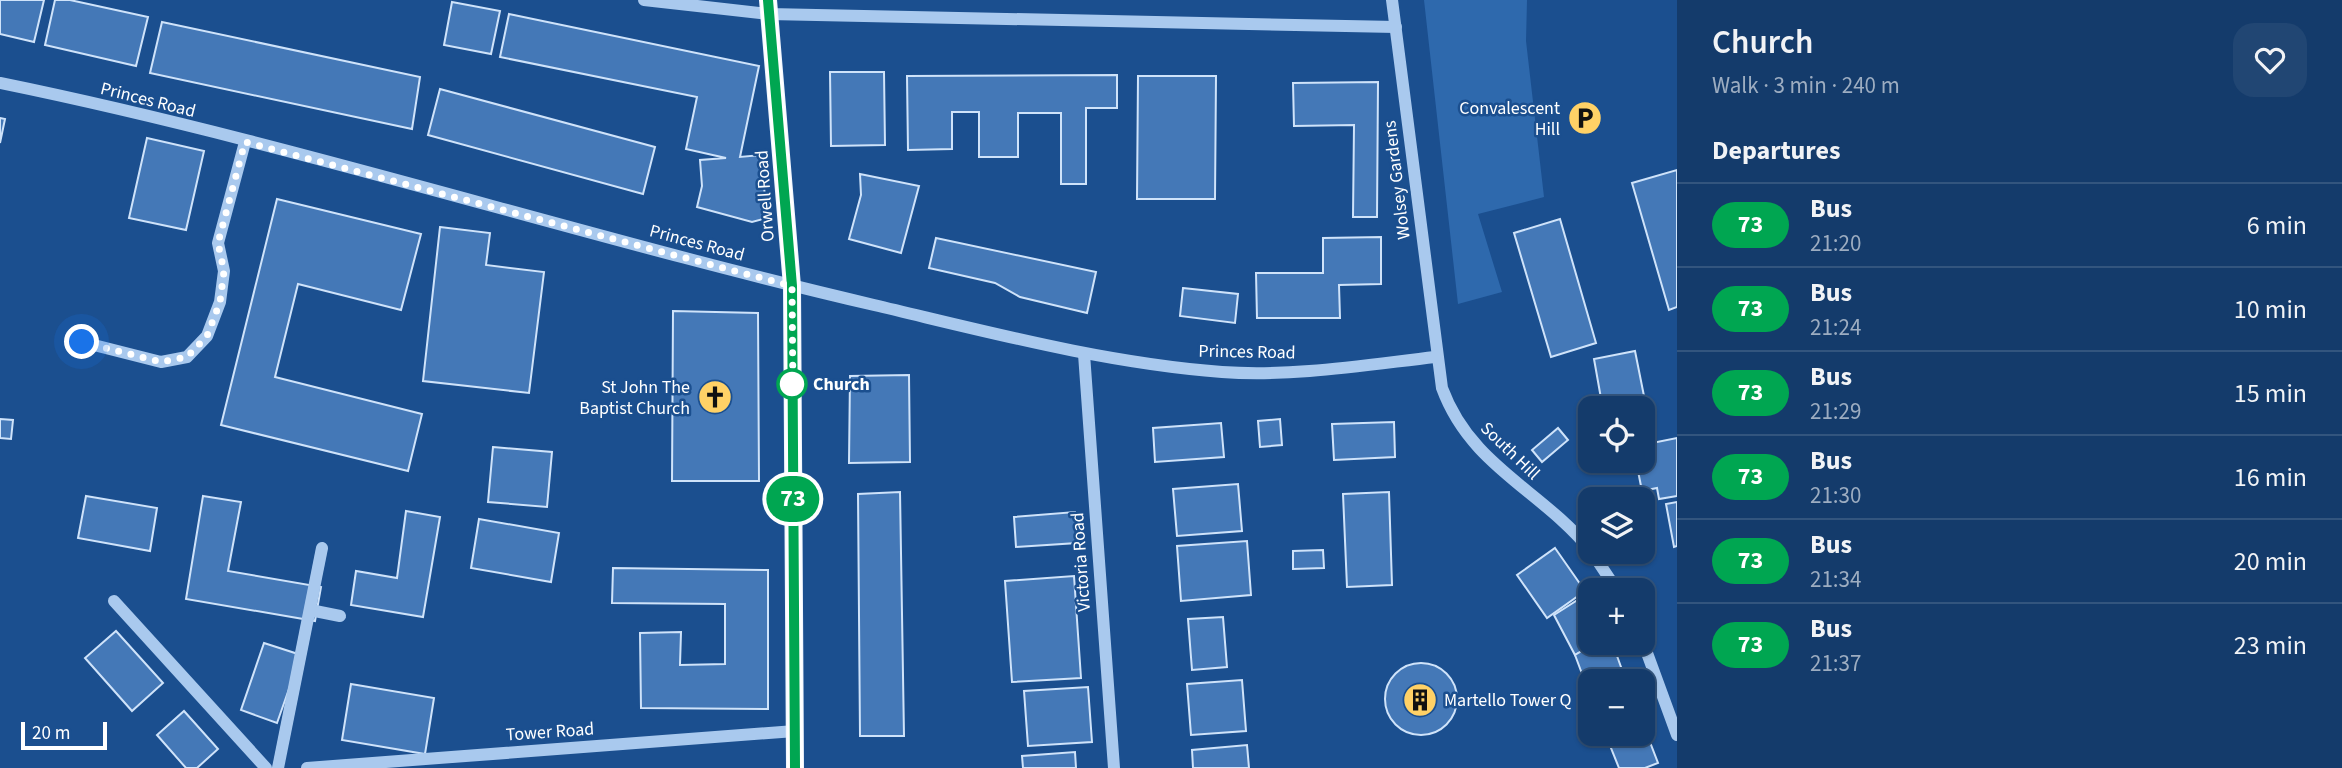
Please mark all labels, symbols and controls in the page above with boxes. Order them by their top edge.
text: Church [1712,19,1813,66]
button: heart [2233,23,2307,97]
text: Walk · 3 min · 240 m [1712,69,1900,102]
street label: Princes Road [98,76,198,124]
place label: Convalescent Hill [1459,96,1560,142]
parking icon: Convalescent Hill [1566,99,1604,137]
street label: Wolsey Gardens [1377,119,1417,241]
text: Departures [1712,132,1840,169]
street label: Orwell Road [749,149,781,243]
text: Bus [1810,190,1852,227]
text: 73 [1738,207,1763,242]
text: 6 min [2247,207,2307,244]
street label: Princes Road [647,218,747,268]
text: 21:20 [1810,227,1861,260]
text: Bus [1810,274,1852,311]
text: 73 [1738,291,1763,326]
text: 10 min [2234,291,2307,328]
text: 21:24 [1810,311,1861,344]
your location [64,324,99,359]
street label: Princes Road [1198,339,1296,365]
text: Bus [1810,358,1852,395]
marker: Church [777,369,807,399]
place label: Church [813,372,870,397]
place label: St John The Baptist Church [579,375,690,421]
text: 73 [1738,375,1763,410]
text: 15 min [2234,375,2307,412]
church icon: St John The Baptist Church [696,378,734,416]
text: 21:29 [1810,395,1861,428]
map controls [1578,396,1655,746]
button: locate [1578,396,1655,473]
street label: South Hill [1475,416,1545,486]
text: Bus [1810,442,1852,479]
text: 73 [1738,459,1763,494]
text: 16 min [2234,459,2307,496]
line badge: 73 [762,476,824,522]
text: 21:30 [1810,479,1861,512]
text: 73 [780,481,806,516]
button: layers [1578,487,1655,564]
street label: Victoria Road [1065,512,1097,612]
text: Bus [1810,526,1852,563]
text: 73 [1738,543,1763,578]
text: 20 min [2234,543,2307,580]
text: 21:34 [1810,563,1861,596]
button: + [1578,578,1655,655]
text: Bus [1810,610,1852,647]
text: 73 [1738,627,1763,662]
text: 23 min [2234,627,2307,664]
text: 21:37 [1810,647,1861,680]
button: − [1578,669,1655,746]
building icon: Martello Tower Q [1401,681,1439,719]
place label: Martello Tower Q [1444,688,1572,713]
street label: Tower Road [505,716,595,748]
scale bar [21,719,107,751]
text: 20 m [32,720,70,747]

